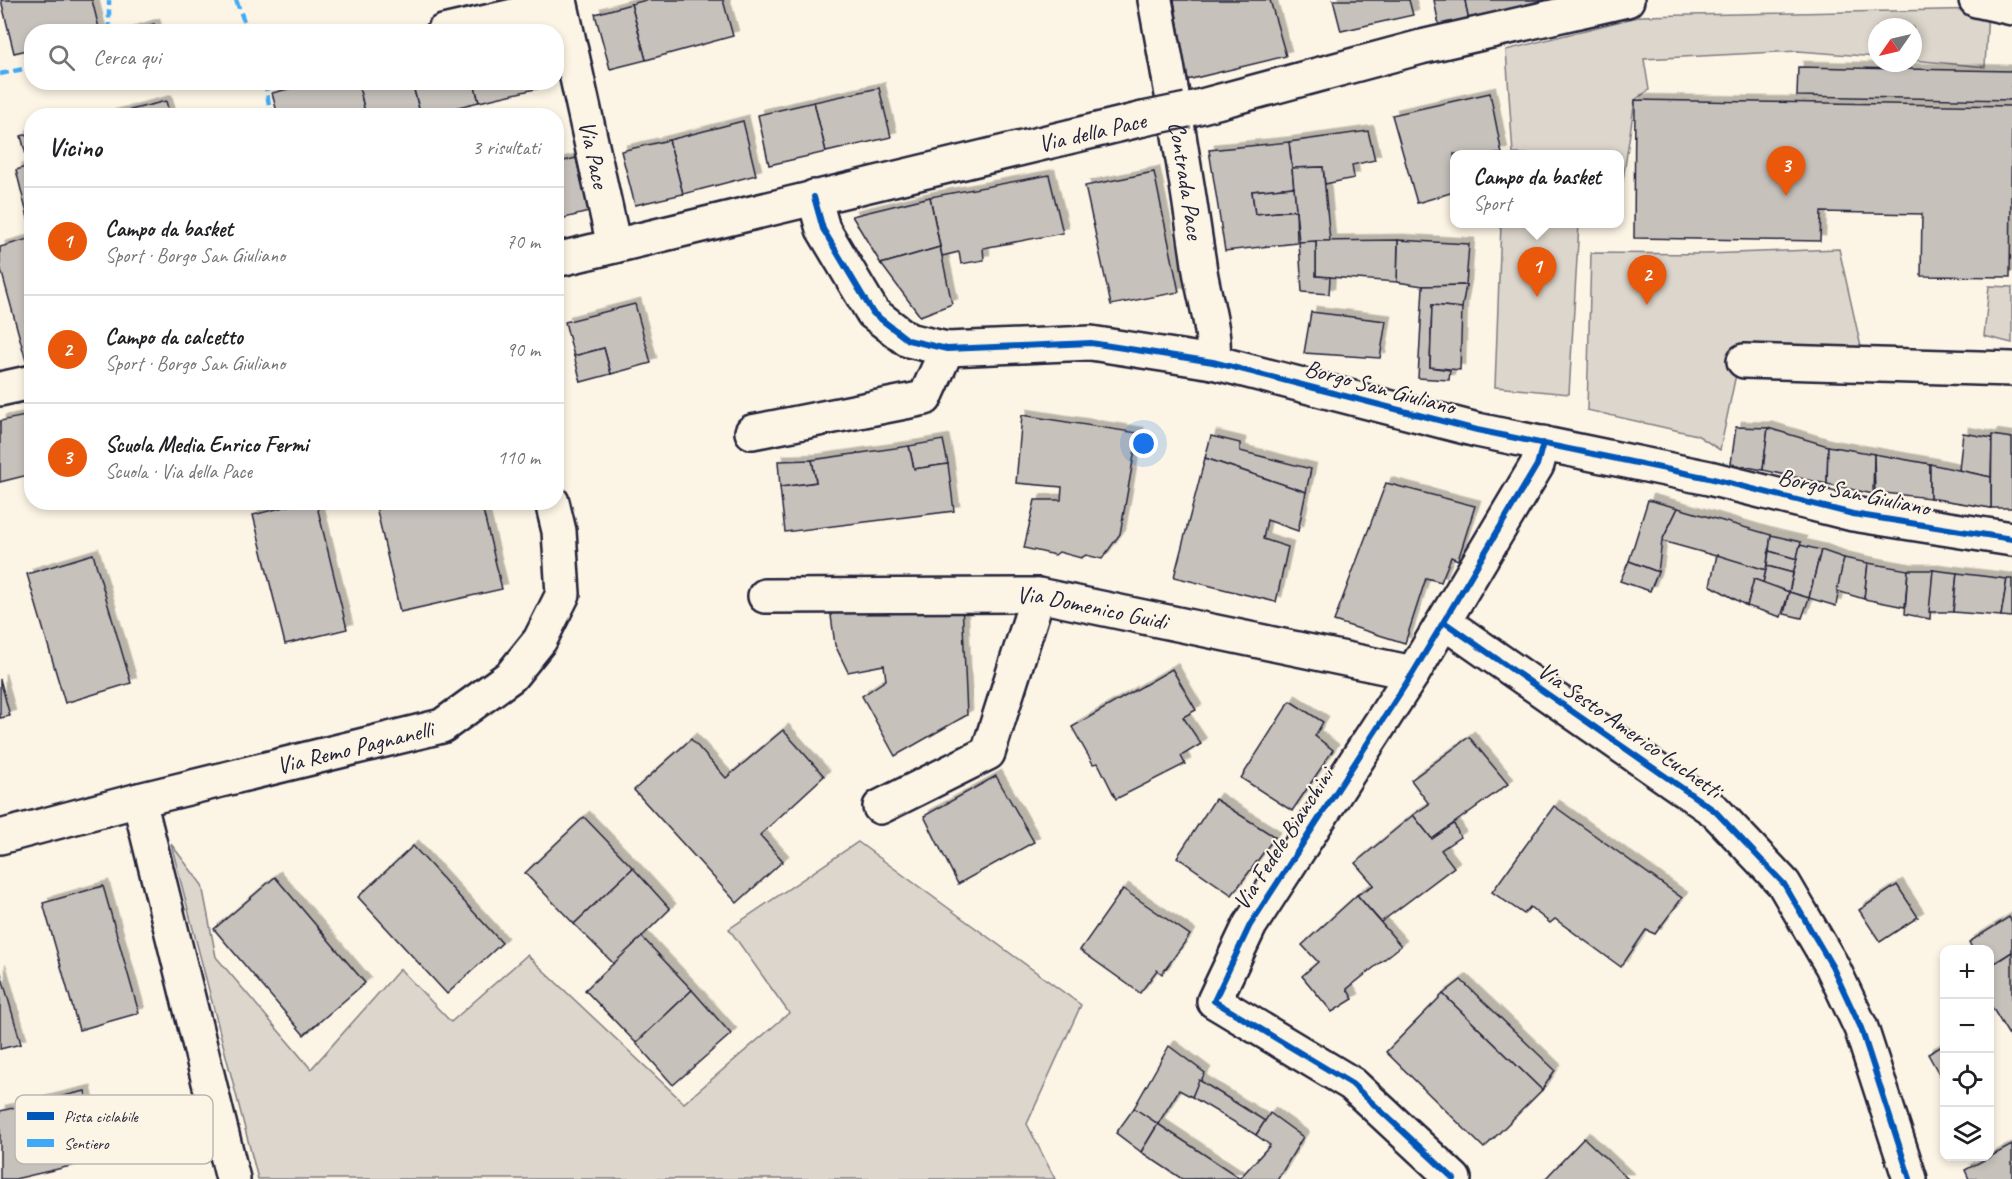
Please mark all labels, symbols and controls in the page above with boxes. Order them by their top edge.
north arrow [1868,18,1922,72]
search box [24,24,564,90]
icon: search [45,41,78,74]
text: Cerca qui [93,43,161,71]
street label: Via della Pace [1035,105,1151,159]
street label: Via Pace [572,118,616,193]
street label: Contrada Pace [1162,119,1210,243]
text: Vicino [48,131,102,164]
text: 3 risultati [472,135,540,160]
pin: 3 [1766,146,1806,196]
popup [1450,150,1624,228]
text: Campo da basket [1473,163,1601,191]
text: Sport [1473,191,1511,216]
text: Campo da basket [105,215,233,243]
text: 1 [63,229,72,254]
text: 70 m [506,229,540,254]
text: Sport · Borgo San Giuliano [105,243,285,268]
pin: 1 [1518,248,1556,297]
pin: 2 [1628,256,1666,305]
text: Campo da calcetto [105,323,243,351]
text: 2 [63,337,72,362]
text: 90 m [506,337,540,362]
text: Sport · Borgo San Giuliano [105,351,285,376]
street label: Borgo San Giuliano [1302,353,1461,422]
your location [1129,429,1158,458]
text: Scuola Media Enrico Fermi [105,431,308,459]
text: 3 [63,445,72,470]
text: 110 m [497,445,540,470]
text: Scuola · Via della Pace [105,459,252,484]
street label: Borgo San Giuliano [1775,461,1935,523]
street label: Via Domenico Guidi [1016,580,1173,637]
street label: Via Sesto Americo Luchetti [1532,655,1730,806]
street label: Via Remo Pagnanelli [273,713,439,781]
street label: Via Fedele Bianchini [1226,760,1342,916]
map controls [1940,945,1994,1161]
button: + [1940,945,1994,999]
button: − [1940,999,1994,1053]
button: locate [1940,1053,1994,1107]
legend [15,1095,213,1164]
text: Pista ciclabile [64,1107,140,1127]
button: layers [1940,1107,1994,1161]
text: Sentiero [64,1134,110,1154]

